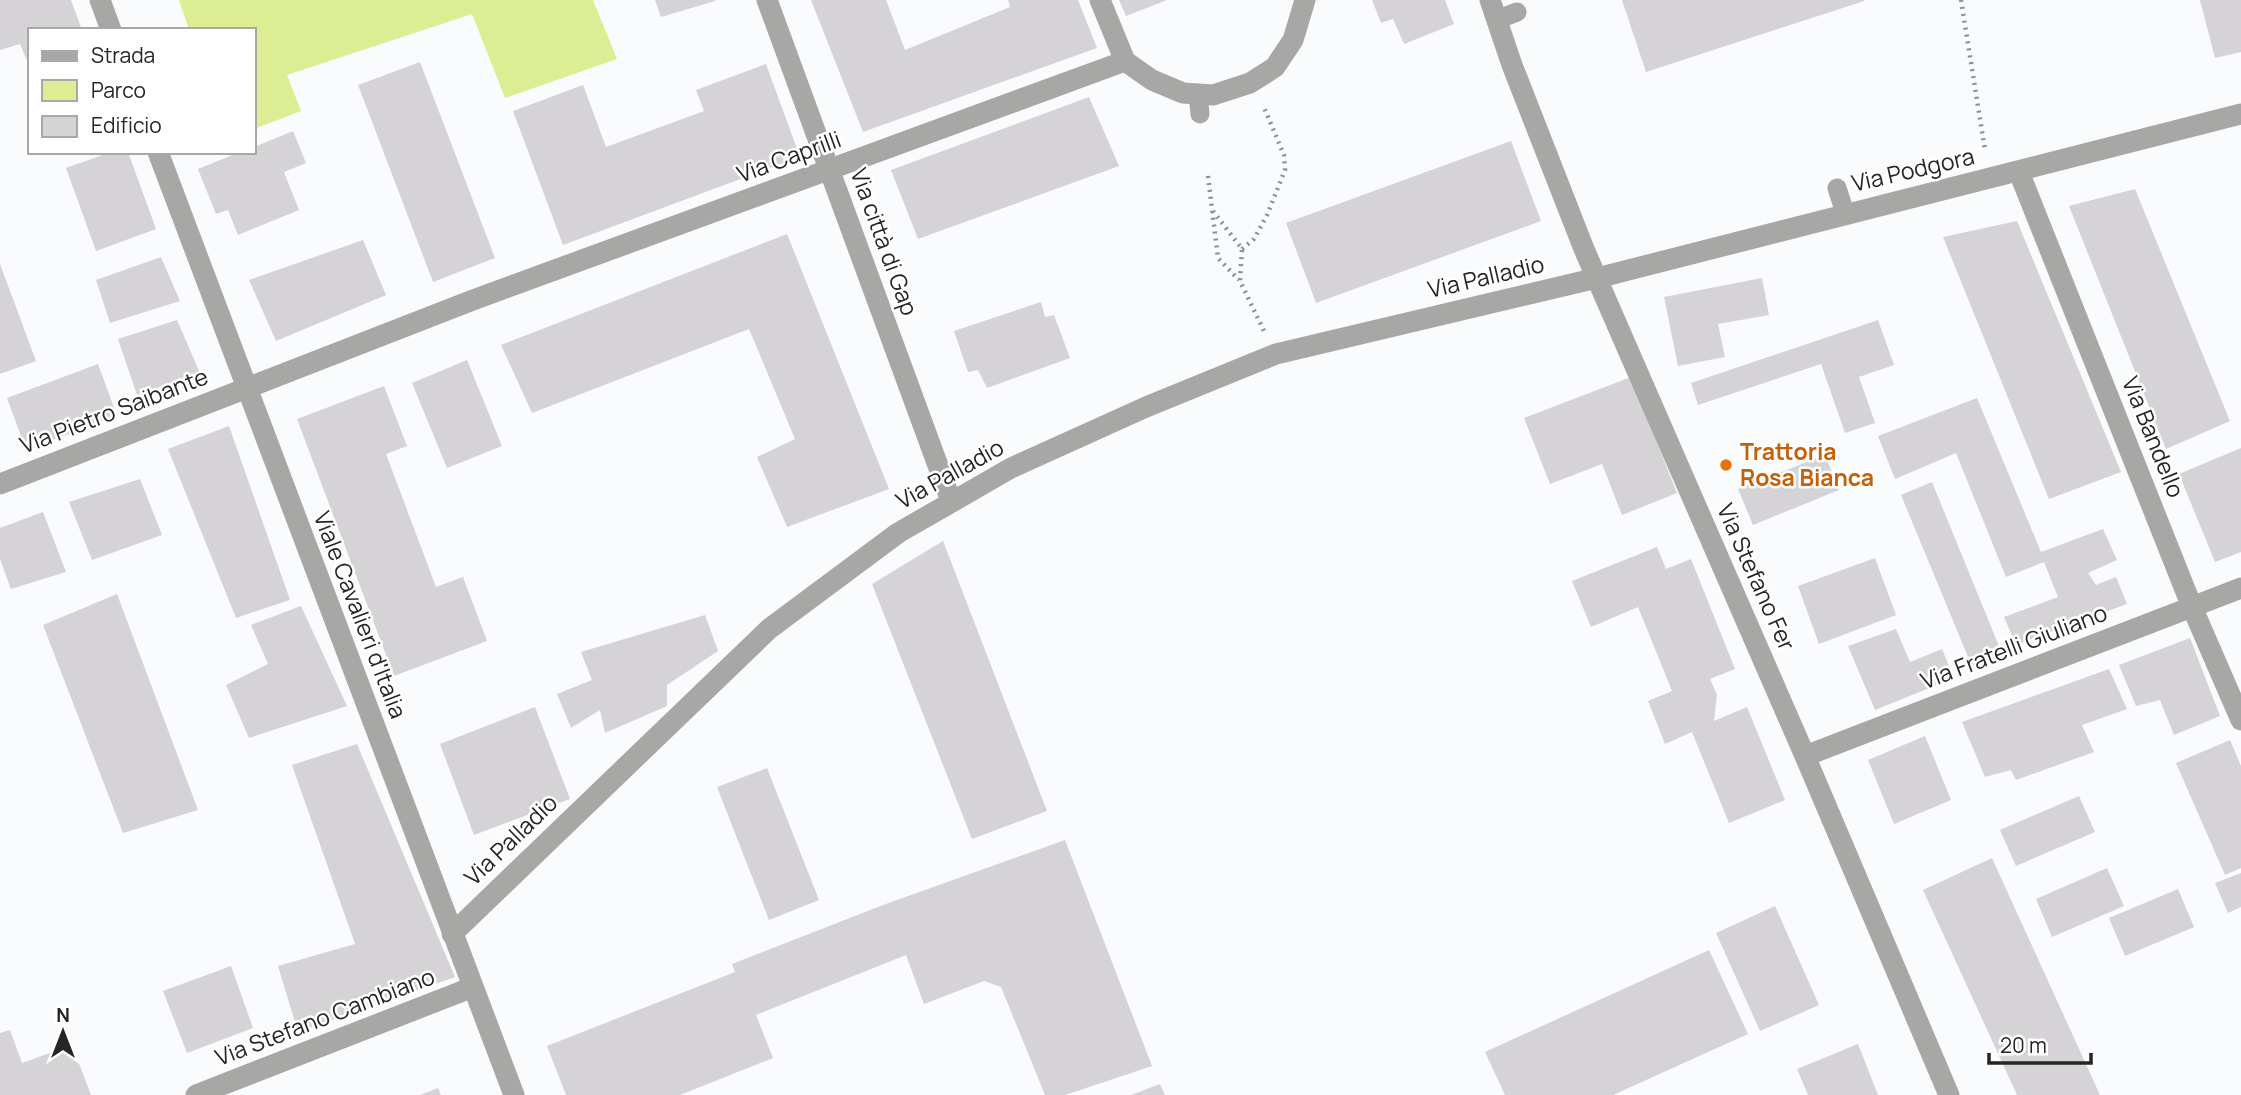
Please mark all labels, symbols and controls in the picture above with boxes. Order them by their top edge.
legend [28,28,256,154]
text: Strada [91,41,155,69]
text: Parco [91,76,146,104]
text: Edificio [91,111,162,139]
street label: Via Caprilli [732,122,845,190]
street label: Via Podgora [1848,139,1977,199]
street label: Via città di Gap [843,164,926,320]
street label: Via Palladio [1424,247,1547,305]
street label: Via Pietro Saibante [15,359,212,461]
street label: Via Bandello [2115,371,2193,502]
street label: Via Palladio [890,430,1009,516]
place label: Trattoria Rosa Bianca [1740,435,1874,493]
marker: Trattoria Rosa Bianca [1718,457,1734,473]
street label: Via Stefano Fer [1710,498,1804,655]
street label: Viale Cavalieri d'Italia [307,506,415,723]
street label: Via Fratelli Giuliano [1916,596,2111,696]
street label: Via Palladio [457,787,564,892]
street label: Via Stefano Cambiano [210,959,439,1073]
north arrow [28,997,98,1067]
text: N [56,1002,70,1028]
scale bar [1989,1021,2090,1066]
text: 20 m [2000,1031,2047,1059]

